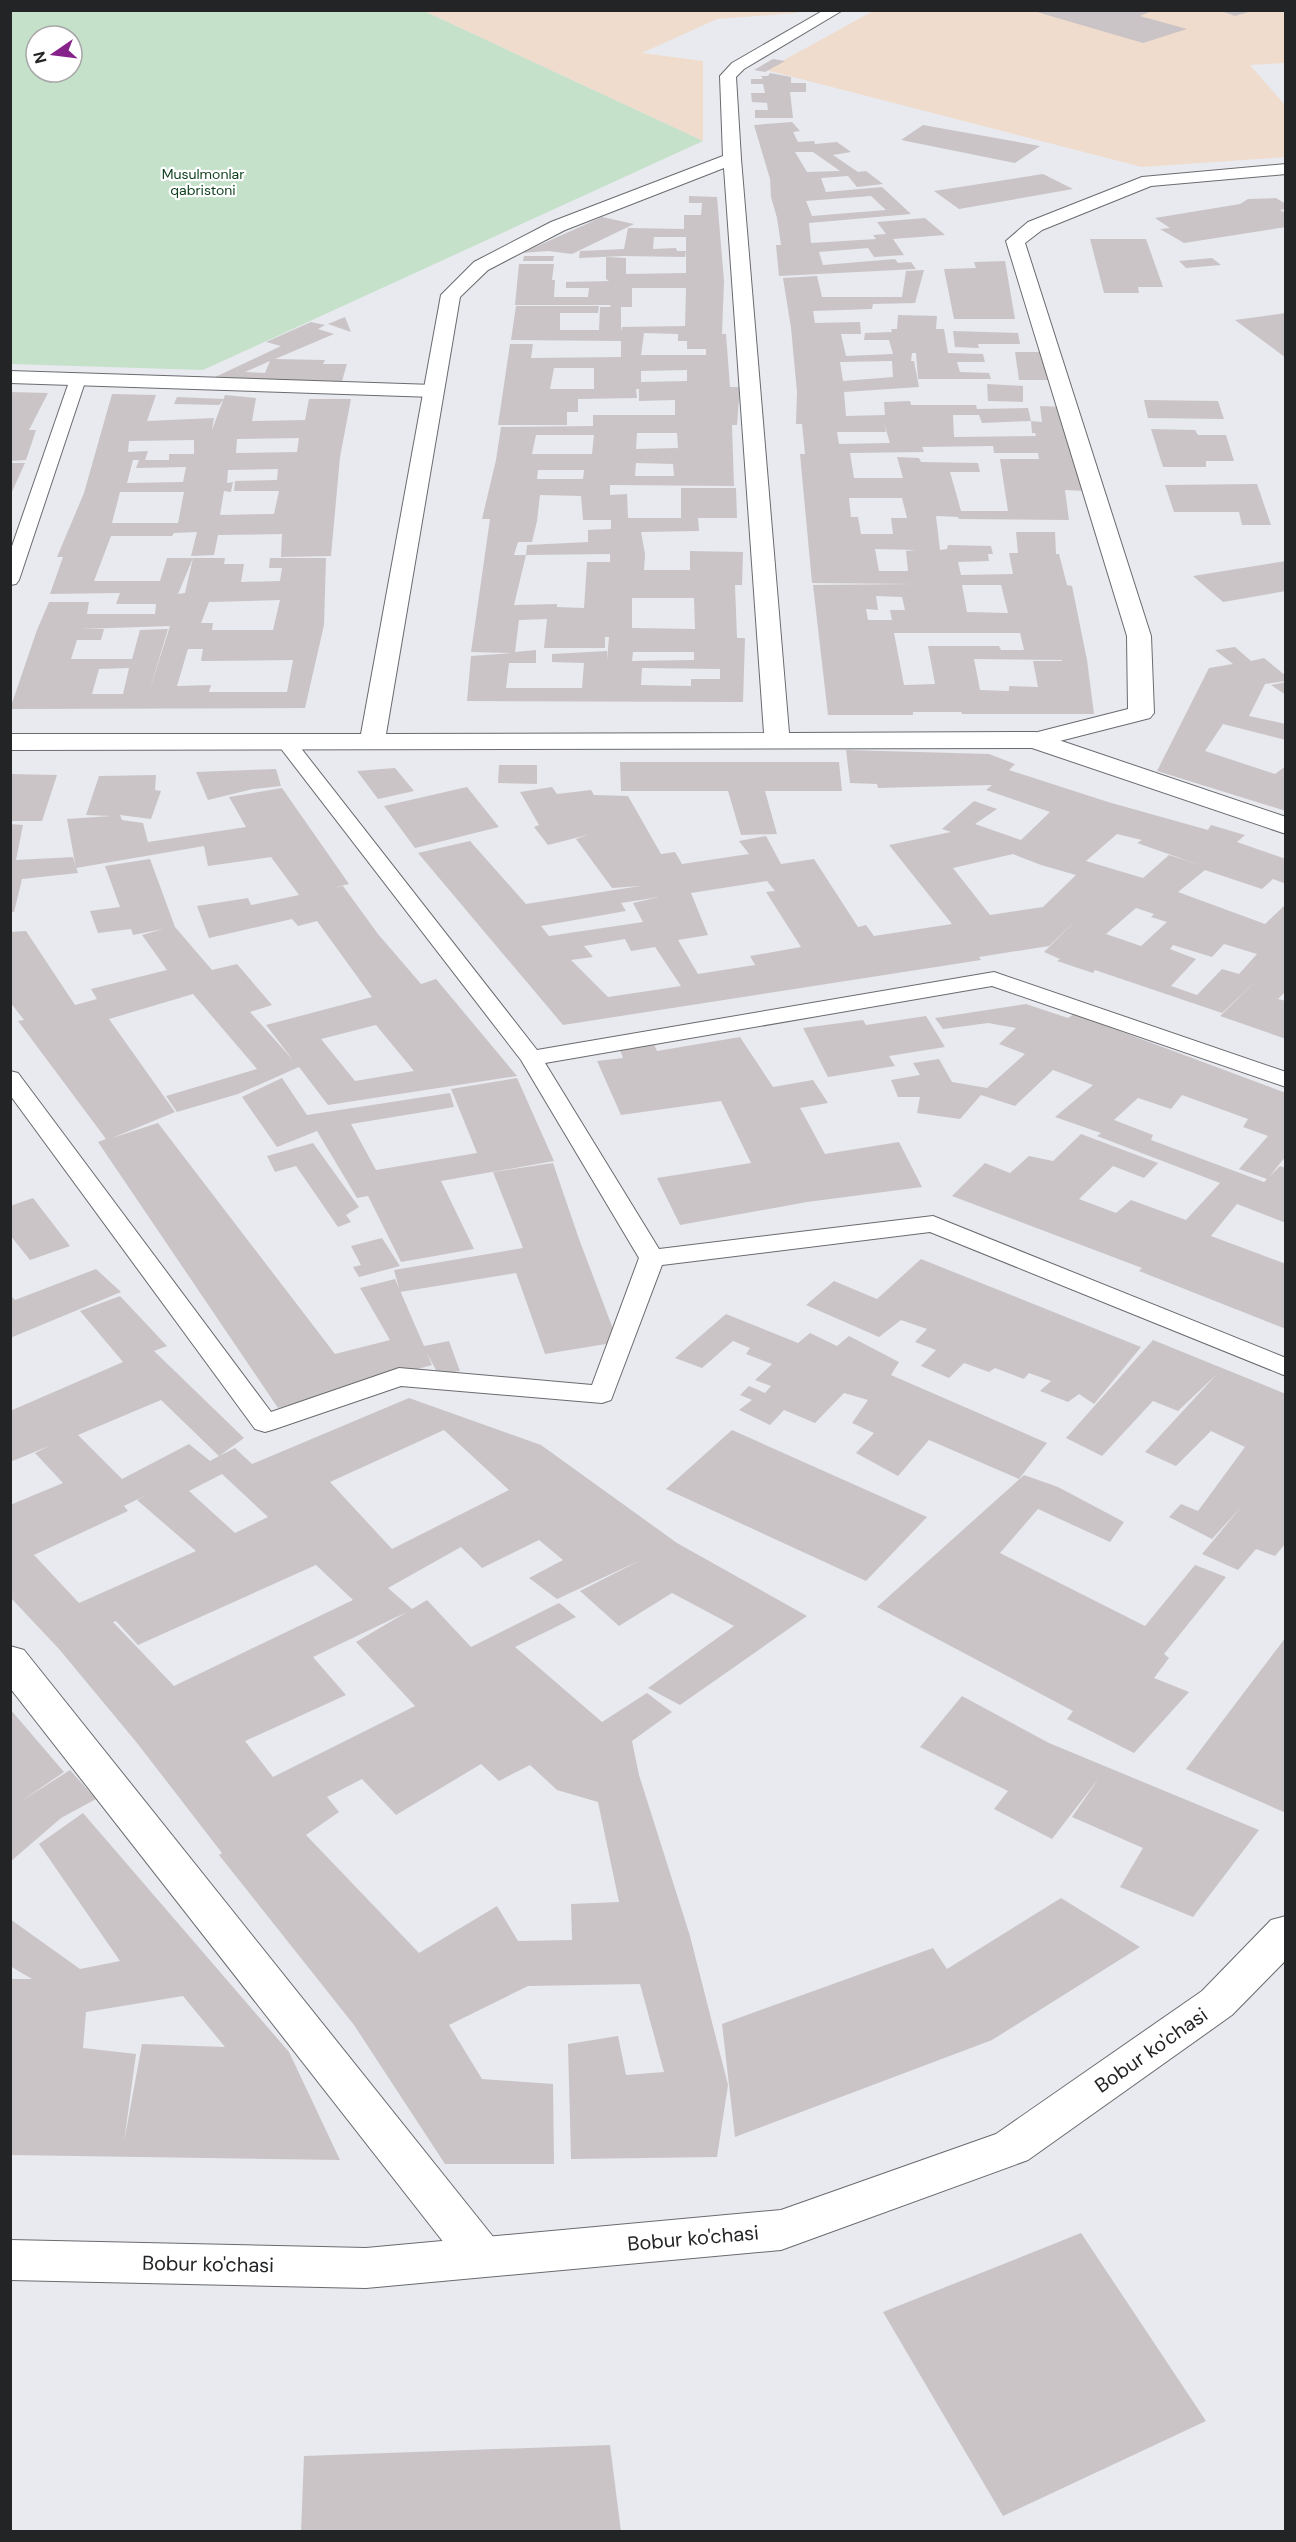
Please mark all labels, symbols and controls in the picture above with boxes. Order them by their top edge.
north arrow [24,24,84,84]
text: N [28,49,52,66]
park label: Musulmonlar qabristoni [162,165,244,199]
street label: Bobur ko'chasi [1089,2002,1213,2098]
street label: Bobur ko'chasi [626,2219,760,2257]
street label: Bobur ko'chasi [142,2250,274,2278]

